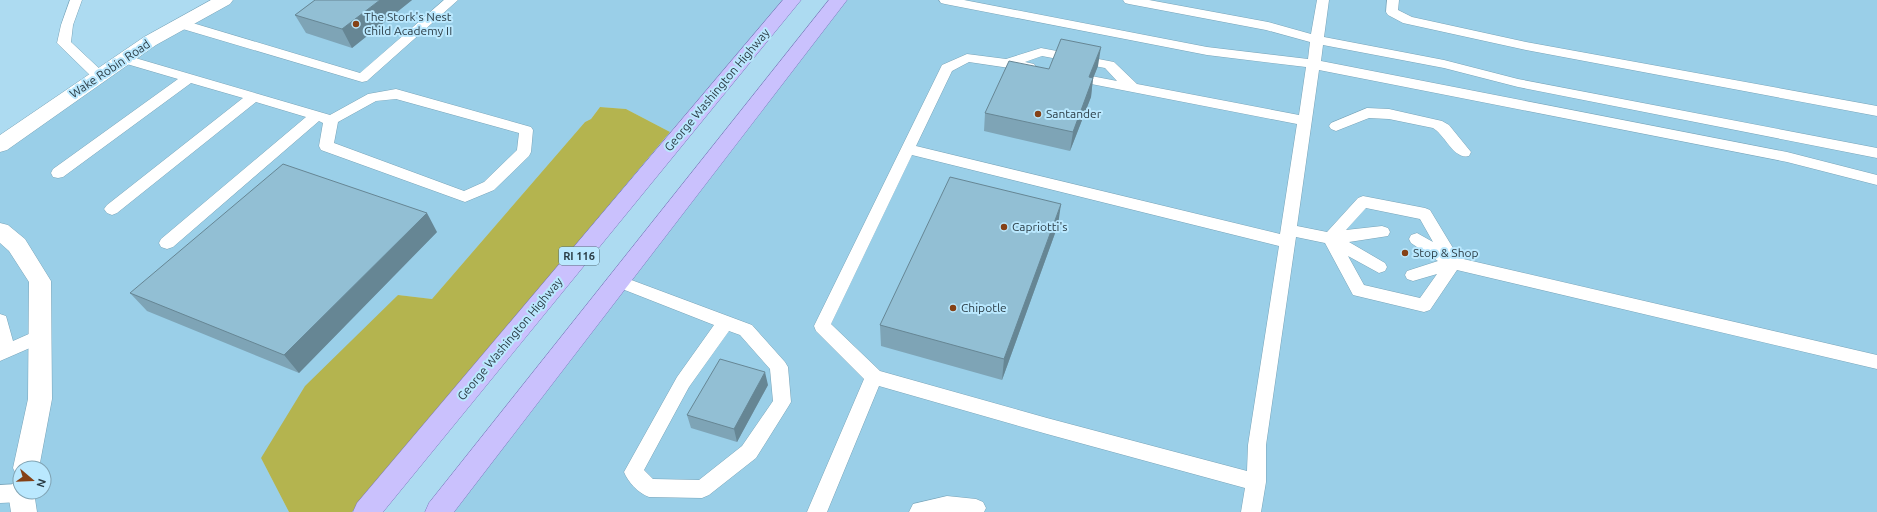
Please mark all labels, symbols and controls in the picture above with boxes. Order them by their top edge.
place label: The Stork's Nest Child Academy II [364,10,452,37]
marker: The Stork's Nest Child Academy II [351,19,361,29]
street label: George Washington Highway [662,26,772,154]
street label: Wake Robin Road [67,37,152,100]
place label: Santander [1046,107,1102,120]
marker: Santander [1033,109,1043,119]
place label: Capriotti's [1012,220,1068,233]
marker: Capriotti's [999,222,1009,232]
place label: Stop & Shop [1413,246,1479,259]
road number: RI 116 [559,247,599,265]
marker: Stop & Shop [1400,248,1410,258]
street label: George Washington Highway [455,275,565,403]
place label: Chipotle [961,301,1007,314]
marker: Chipotle [948,303,958,313]
north arrow [12,460,52,500]
text: N [34,477,48,489]

